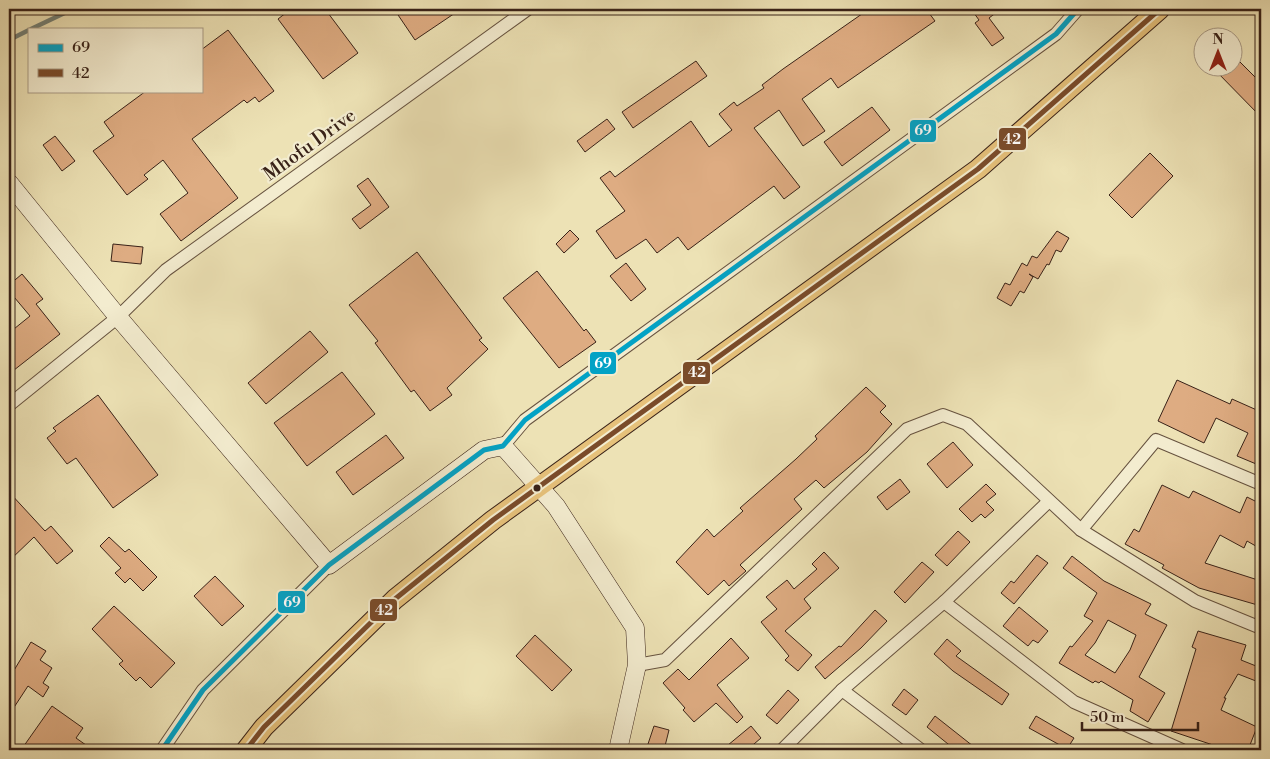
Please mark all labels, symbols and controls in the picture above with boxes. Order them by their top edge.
legend [28,28,202,92]
north arrow [1192,28,1242,78]
text: N [1212,31,1224,49]
text: 69 [72,38,90,57]
text: 42 [72,64,89,83]
street label: Mhofu Drive [259,103,361,186]
line badge: 69 [909,119,937,143]
text: 69 [914,122,932,140]
line badge: 42 [998,127,1027,151]
text: 42 [1003,131,1021,149]
line badge: 69 [589,351,617,375]
text: 69 [594,355,612,373]
line badge: 42 [682,361,711,385]
text: 42 [688,364,706,382]
unlabelled marker [532,483,542,493]
line badge: 69 [277,590,306,614]
text: 69 [283,594,301,612]
line badge: 42 [369,598,398,622]
text: 42 [375,602,393,620]
scale bar [1082,699,1199,731]
text: 50 m [1090,708,1124,727]

